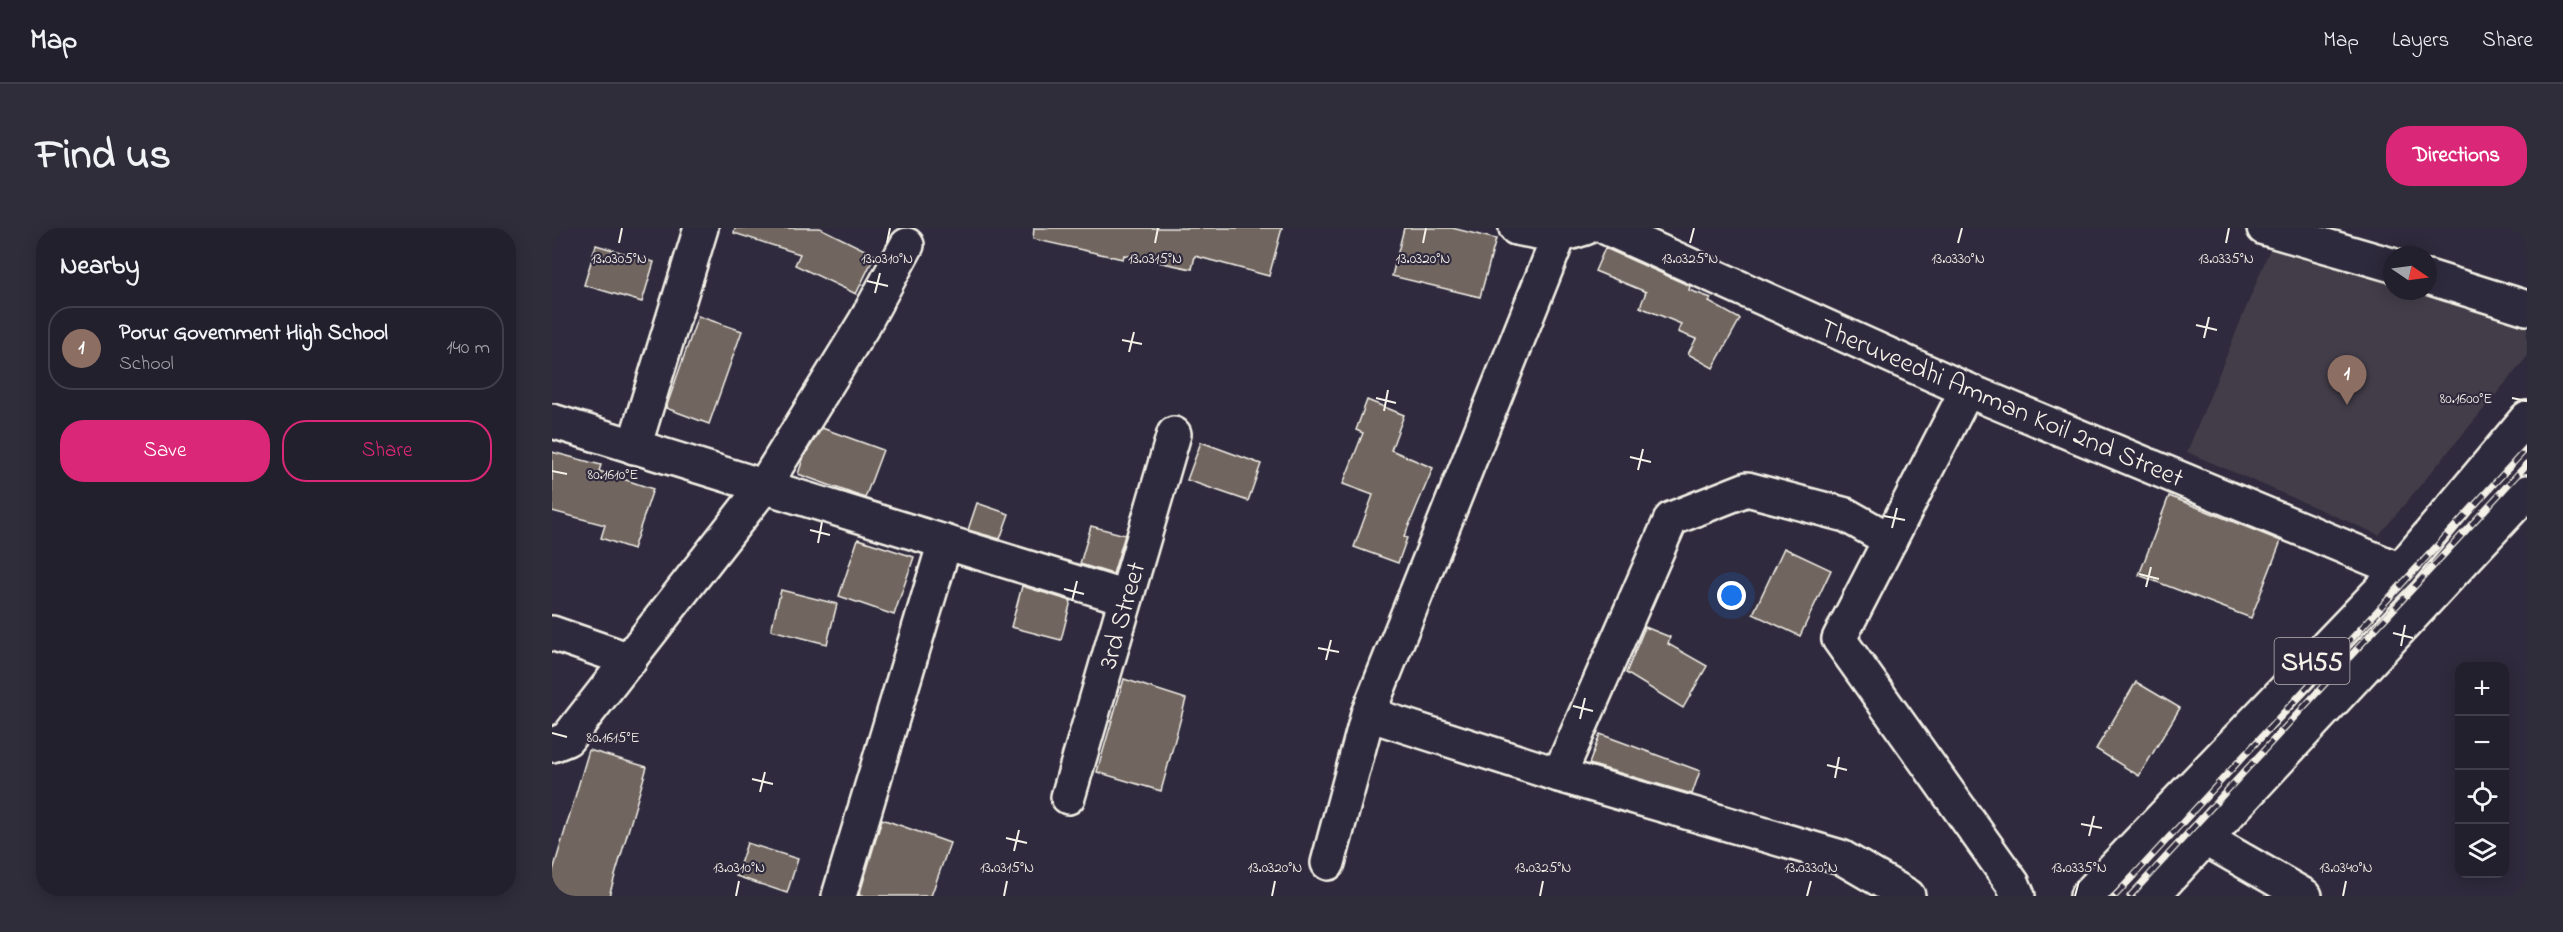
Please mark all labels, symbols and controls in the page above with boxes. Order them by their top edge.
text: Map [30,21,77,62]
text: Map [2323,26,2359,56]
text: Layers [2392,26,2449,56]
text: Share [2482,26,2533,56]
text: Find us [36,126,171,187]
button: Directions [2386,126,2527,186]
north arrow [2383,246,2437,300]
text: Nearby [60,248,139,286]
text: 13.0305°N [591,248,647,270]
text: 13.0310°N [861,248,913,270]
text: 13.0315°N [1128,248,1182,270]
text: 13.0320°N [1396,248,1450,270]
text: 13.0325°N [1662,248,1718,270]
text: 13.0330°N [1931,248,1985,270]
text: 13.0335°N [2198,248,2254,270]
street label: Theruveedhi Amman Koil 2nd Street [1813,310,2189,499]
text: Porur Government High School [119,318,388,350]
text: 1 [78,334,85,363]
text: 140 m [446,334,490,363]
text: School [119,350,174,379]
pin: 1 [2328,356,2366,405]
text: 80.1600°E [2440,388,2492,410]
button: Save [60,420,270,482]
button: Share [282,420,492,482]
text: 80.1610°E [588,464,638,486]
street label: 3rd Street [1090,558,1157,674]
your location [1717,581,1746,610]
road number: SH55 [2274,638,2350,684]
map controls [2455,662,2509,878]
button: + [2455,662,2509,716]
button: − [2455,716,2509,770]
text: 80.1615°E [587,727,640,749]
button: locate [2455,770,2509,824]
button: layers [2455,824,2509,878]
text: 13.0310°N [713,857,765,879]
text: 13.0315°N [980,857,1034,879]
text: 13.0320°N [1248,857,1302,879]
text: 13.0325°N [1515,857,1571,879]
text: 13.0330°N [1784,857,1838,879]
text: 13.0335°N [2051,857,2107,879]
text: 13.0340°N [2319,857,2373,879]

